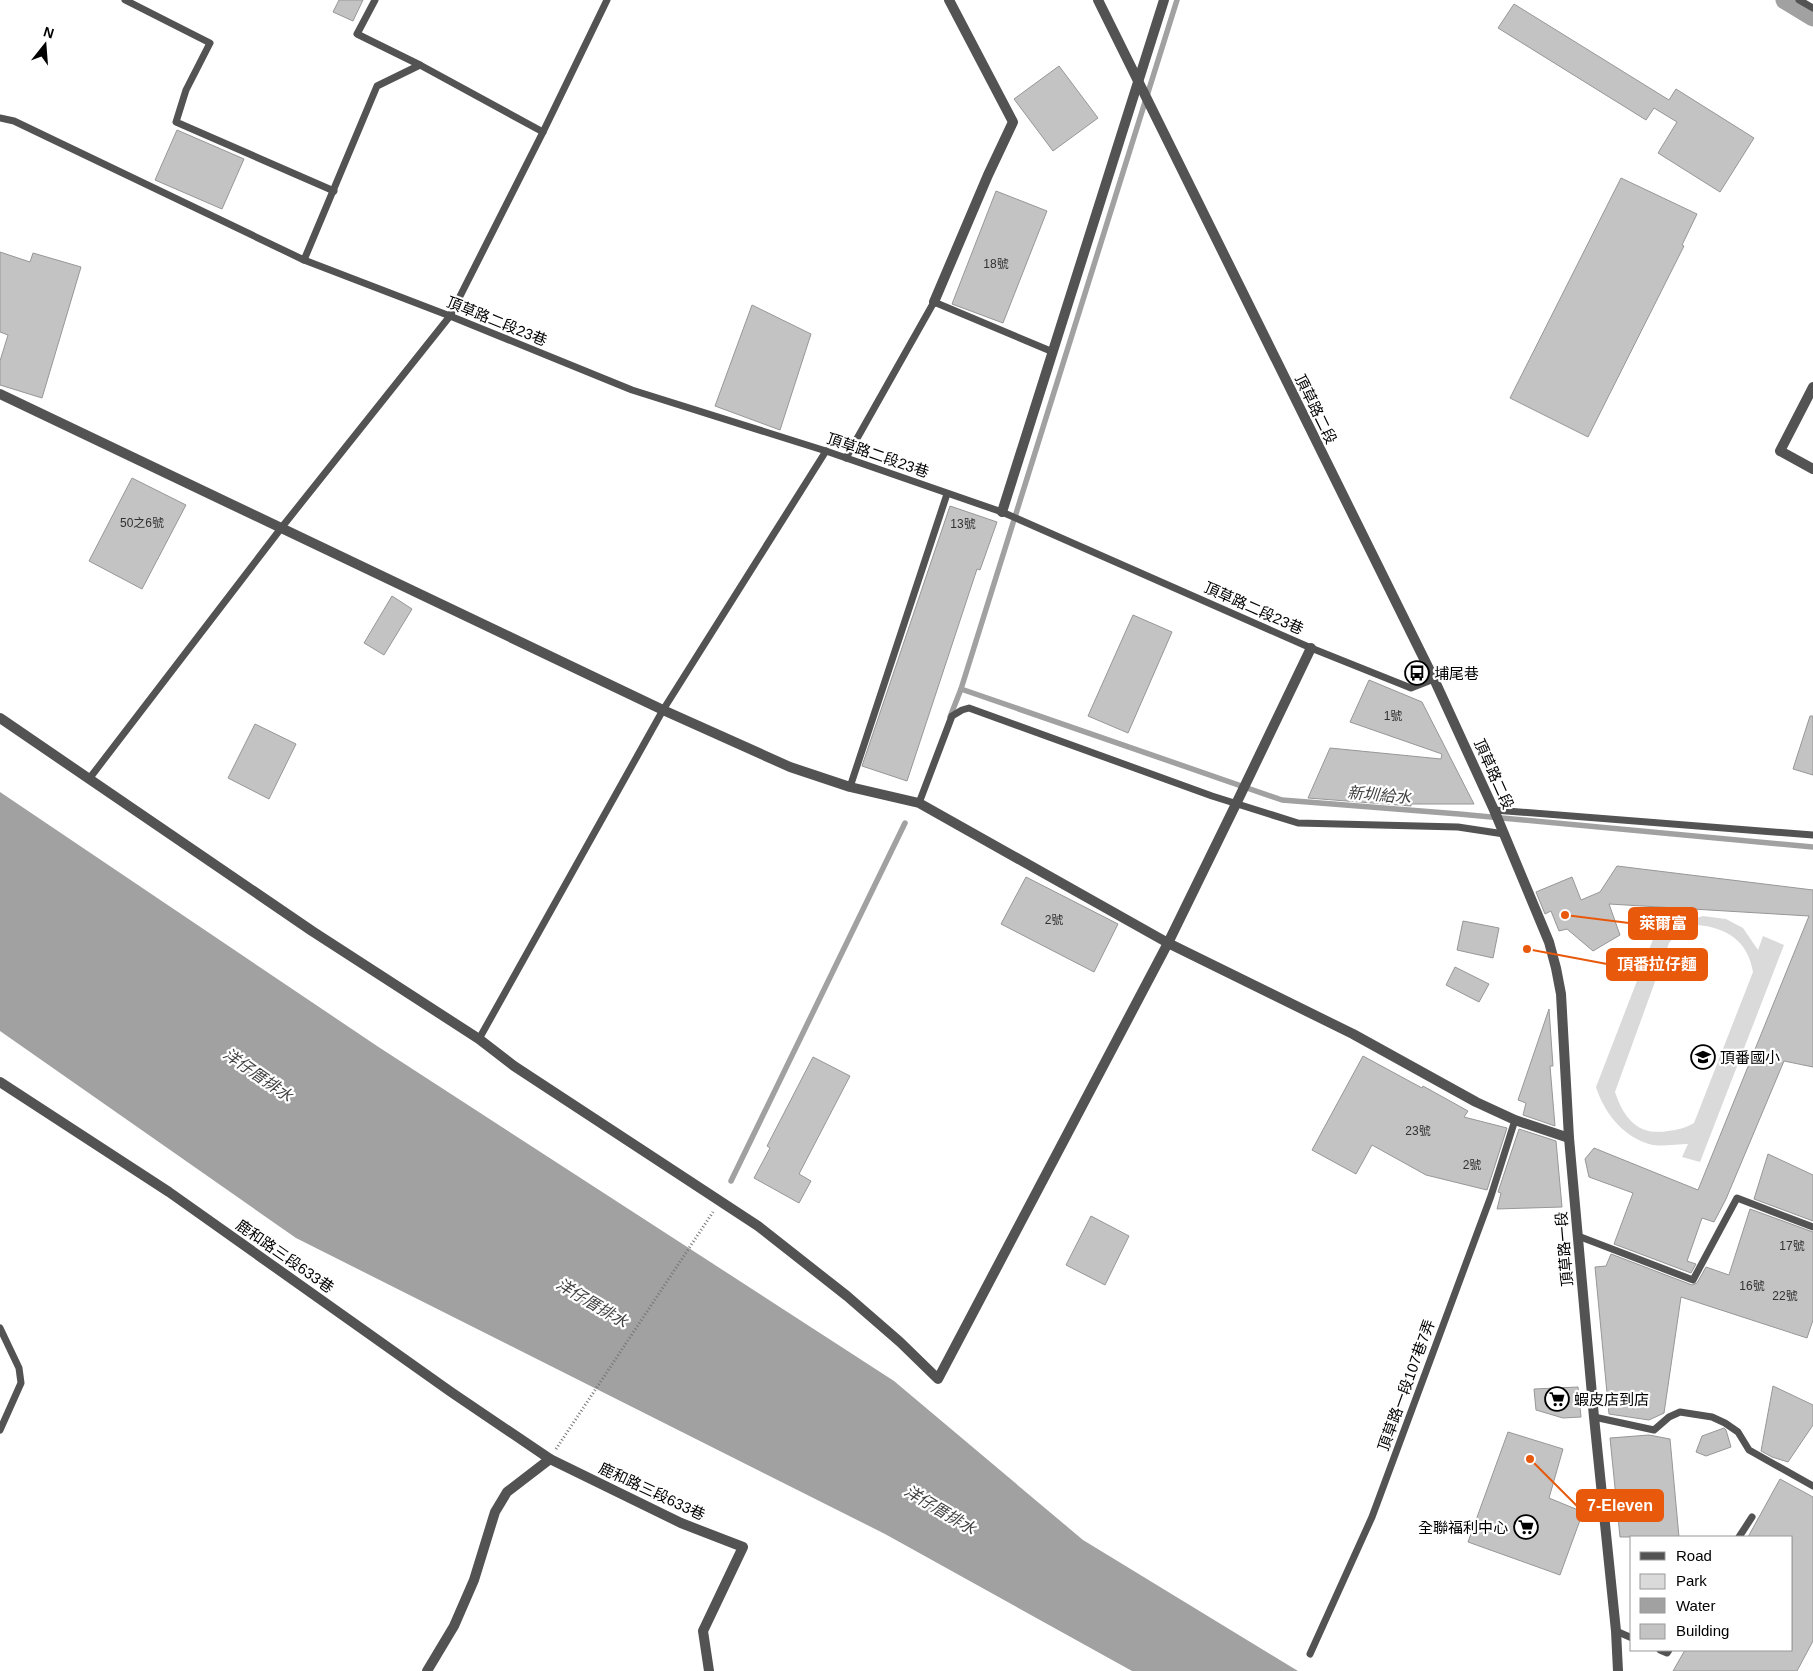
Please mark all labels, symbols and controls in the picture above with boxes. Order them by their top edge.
north arrow [20,20,70,70]
text: N [42,23,56,42]
house number: 18號 [983,257,1009,271]
street label: 頂草路二段23巷 [444,293,550,349]
street label: 頂草路二段 [1292,372,1340,446]
street label: 頂草路二段23巷 [825,430,931,480]
house number: 50之6號 [120,516,164,530]
house number: 13號 [950,517,976,531]
street label: 頂草路二段23巷 [1202,579,1306,637]
bus stop icon: 埔尾巷 [1404,660,1430,686]
place label: 埔尾巷 [1434,665,1479,682]
house number: 1號 [1384,709,1402,723]
street label: 頂草路二段 [1471,736,1517,812]
water label: 新圳給水 [1346,784,1413,806]
callout: 萊爾富 [1629,908,1697,939]
house number: 2號 [1045,913,1063,927]
text: 萊爾富 [1639,915,1687,932]
callout: 頂番拉仔麵 [1607,949,1707,980]
text: 頂番拉仔麵 [1617,955,1697,973]
school or university icon: 頂番國小 [1690,1044,1716,1070]
water label: 洋仔厝排水 [220,1045,296,1105]
place label: 頂番國小 [1720,1049,1780,1066]
house number: 23號 [1405,1124,1431,1138]
house number: 2號 [1463,1158,1481,1172]
street label: 頂草路一段 [1552,1211,1576,1287]
street label: 鹿和路三段633巷 [233,1216,337,1296]
house number: 17號 [1779,1239,1805,1253]
water label: 洋仔厝排水 [553,1275,632,1331]
house number: 16號 [1739,1279,1765,1293]
house number: 22號 [1772,1289,1798,1303]
street label: 頂草路一段107巷7弄 [1374,1317,1438,1453]
supermarket icon: 蝦皮店到店 [1544,1386,1570,1412]
place label: 蝦皮店到店 [1574,1391,1649,1408]
street label: 鹿和路三段633巷 [596,1459,708,1523]
water label: 洋仔厝排水 [901,1482,980,1538]
callout: 7-Eleven [1577,1490,1663,1521]
text: 7-Eleven [1587,1497,1653,1514]
supermarket icon: 全聯福利中心 [1513,1514,1539,1540]
place label: 全聯福利中心 [1418,1519,1508,1536]
legend [1630,1536,1793,1651]
text: Road [1676,1547,1712,1564]
text: Park [1676,1572,1707,1589]
text: Water [1676,1597,1715,1614]
text: Building [1676,1622,1729,1639]

